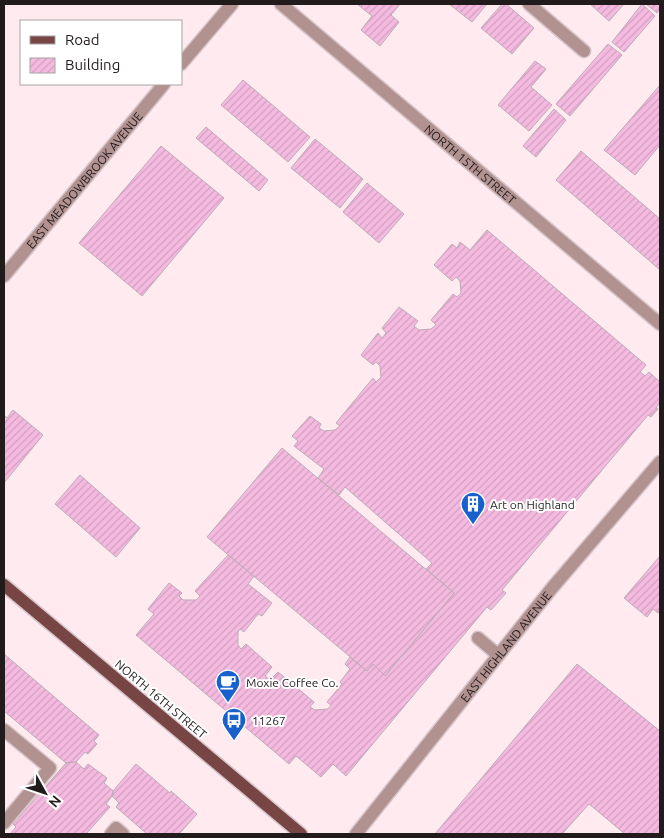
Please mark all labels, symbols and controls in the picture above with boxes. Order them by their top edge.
legend [20,20,182,85]
text: Road [65,31,100,48]
text: Building [65,56,120,73]
street label: EAST MEADOWBROOK AVENUE [23,109,145,251]
street label: NORTH 15TH STREET [422,122,519,206]
building icon: Art on Highland [460,491,486,525]
place label: Art on Highland [490,498,575,511]
street label: EAST HIGHLAND AVENUE [458,588,554,704]
street label: NORTH 16TH STREET [113,657,209,741]
cafe icon: Moxie Coffee Co. [215,669,241,703]
place label: Moxie Coffee Co. [246,676,338,689]
bus stop icon: 11267 [221,707,247,741]
place label: 11267 [252,714,286,727]
north arrow [20,768,70,818]
text: N [45,792,64,811]

